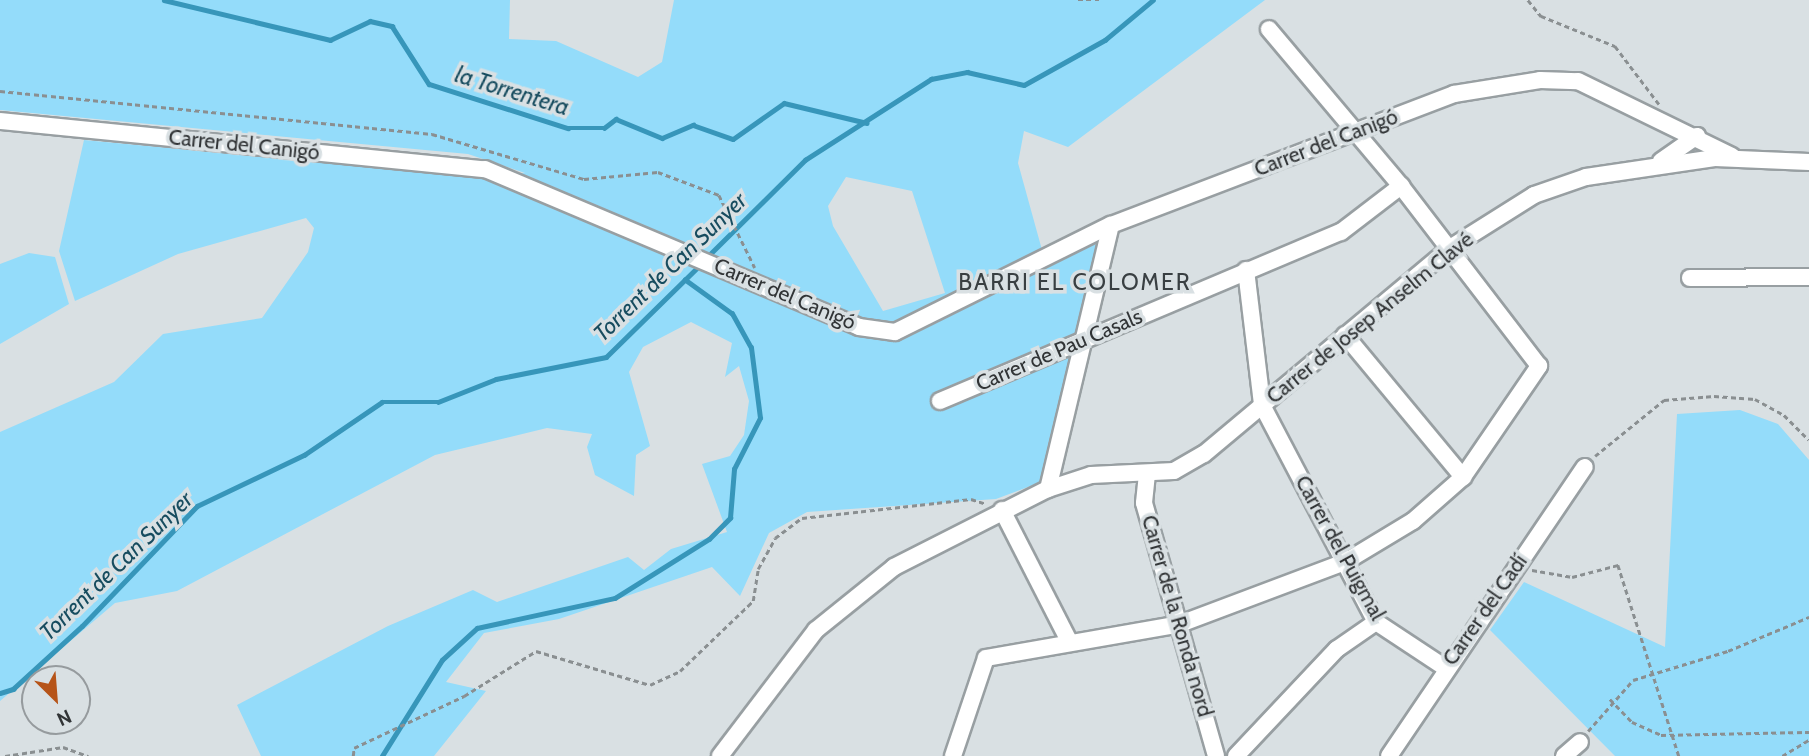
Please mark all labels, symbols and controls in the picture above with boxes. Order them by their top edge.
water label: la Torrentera [452,61,572,121]
street label: Carrer del Canigó [1251,104,1401,182]
street label: Carrer del Canigó [167,125,321,165]
water label: Torrent de Can Sunyer [588,187,752,347]
street label: Carrer de Josep Anselm Clavé [1262,227,1478,409]
street label: Carrer del Canigó [710,253,860,335]
district label: BARRI EL COLOMER [960,268,1190,296]
street label: Carrer de Pau Casals [972,304,1146,396]
street label: Carrer del Puigmal [1290,471,1390,625]
water label: Torrent de Can Sunyer [34,486,198,646]
street label: Carrer de la Ronda nord [1136,512,1218,720]
street label: Carrer del Cadí [1438,550,1532,670]
north arrow [21,665,91,735]
text: N [53,704,75,731]

